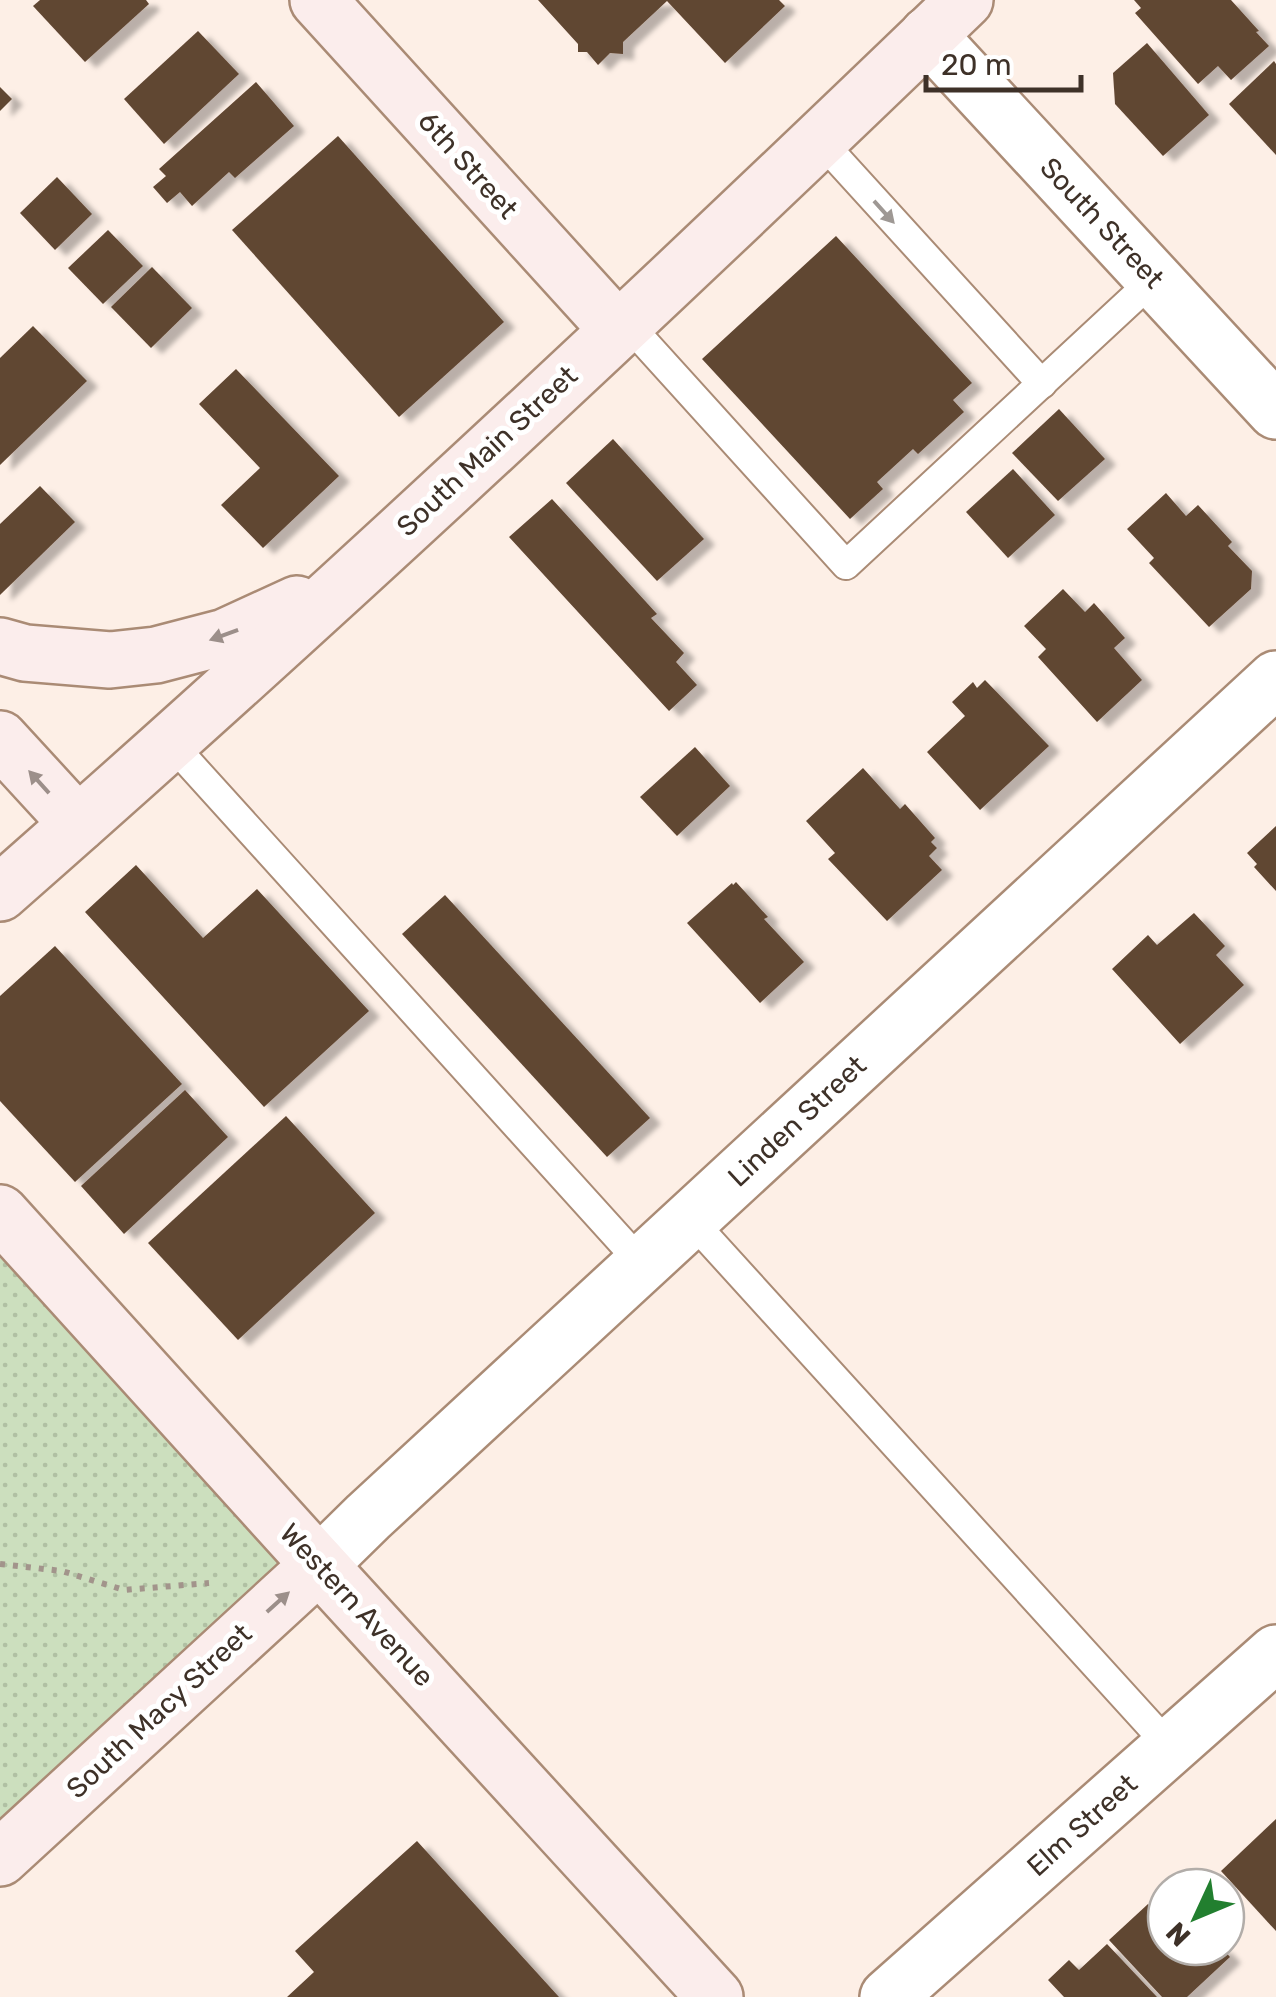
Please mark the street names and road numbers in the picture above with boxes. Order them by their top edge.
street label: 6th Street [411,105,525,225]
street label: South Street [1033,151,1171,295]
street label: South Main Street [390,359,584,543]
street label: Linden Street [721,1049,873,1193]
street label: Western Avenue [273,1517,441,1693]
street label: South Macy Street [60,1617,258,1805]
street label: Elm Street [1020,1767,1144,1883]

